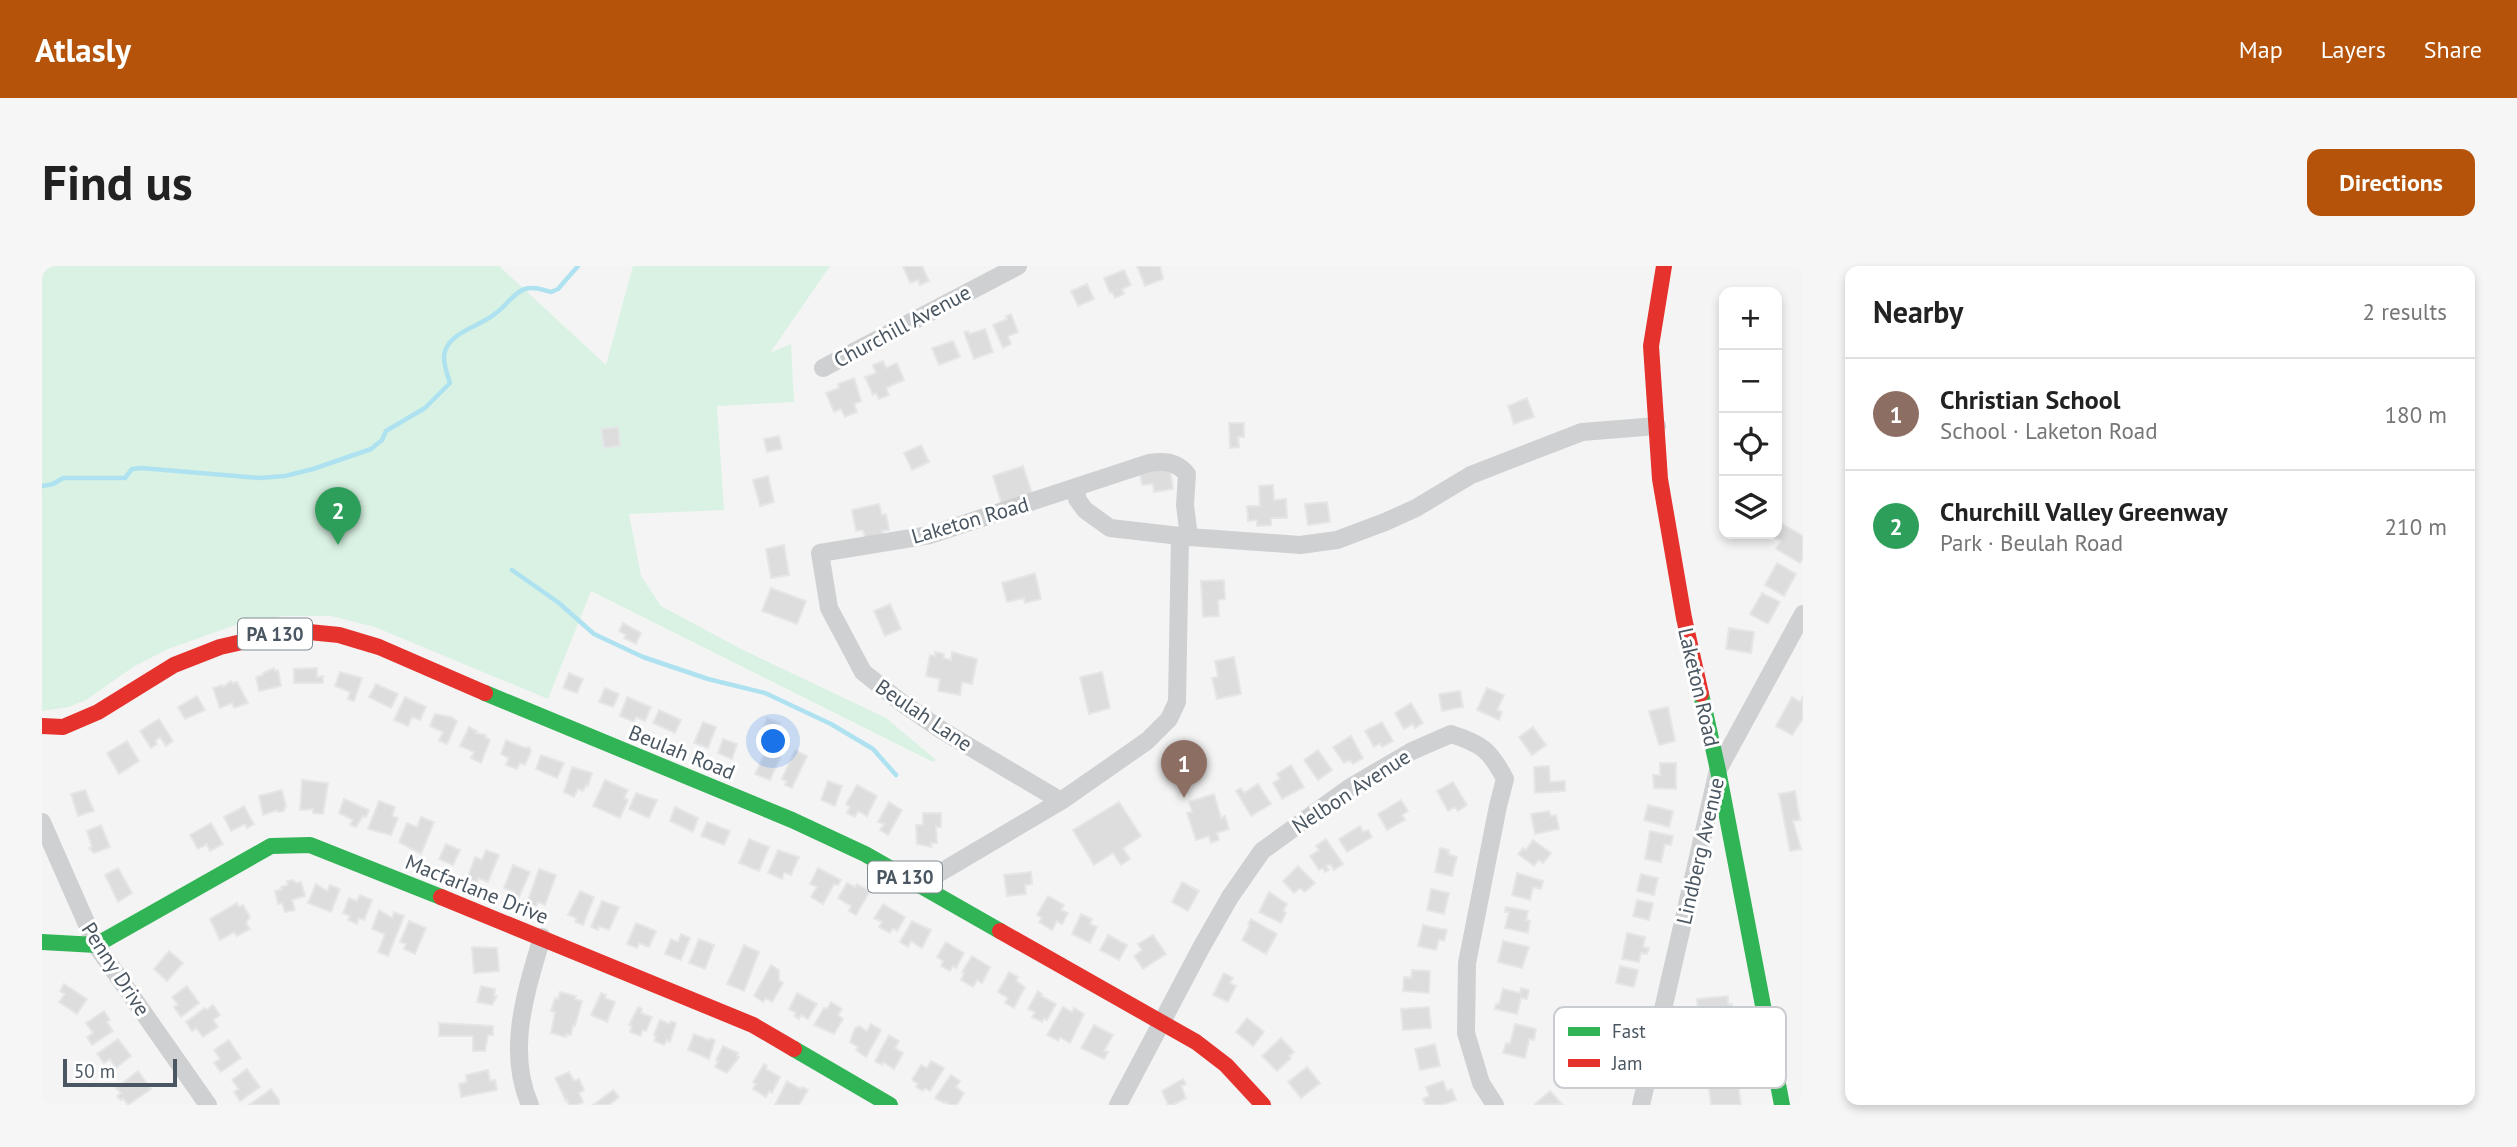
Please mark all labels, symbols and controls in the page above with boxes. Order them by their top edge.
text: Atlasly [35,28,131,71]
text: Map [2239,34,2283,65]
text: Layers [2321,34,2386,65]
text: Share [2424,34,2482,65]
button: Directions [2307,149,2475,216]
text: Find us [42,150,193,214]
street label: Churchill Avenue [829,279,975,373]
map controls [1719,287,1782,539]
button: + [1719,287,1782,350]
text: Nearby [1873,292,1963,331]
text: 2 results [2363,297,2447,326]
button: − [1719,350,1782,413]
text: Christian School [1940,383,2120,416]
text: 1 [1889,400,1903,429]
text: 180 m [2385,400,2447,429]
button: locate [1719,413,1782,476]
text: School · Laketon Road [1940,416,2158,445]
button: layers [1719,476,1782,539]
pin: 2 [315,487,361,545]
street label: Laketon Road [908,490,1032,550]
text: Churchill Valley Greenway [1940,495,2228,528]
text: 2 [1889,512,1903,541]
text: 210 m [2385,512,2447,541]
text: Park · Beulah Road [1940,528,2123,557]
road number: PA 130 [238,618,312,650]
street label: Laketon Road [1672,625,1726,749]
street label: Beulah Lane [870,673,978,757]
street label: Beulah Road [625,718,739,786]
your location [756,724,790,758]
pin: 1 [1161,740,1207,798]
street label: Nelbon Avenue [1287,743,1415,839]
street label: Lindberg Avenue [1670,775,1730,927]
street label: Macfarlane Drive [401,848,553,930]
road number: PA 130 [868,862,942,892]
street label: Penny Drive [76,917,156,1021]
legend [1554,1007,1786,1088]
text: Fast [1612,1019,1646,1043]
text: Jam [1611,1051,1642,1075]
scale bar [63,1056,177,1088]
text: 50 m [74,1059,115,1083]

